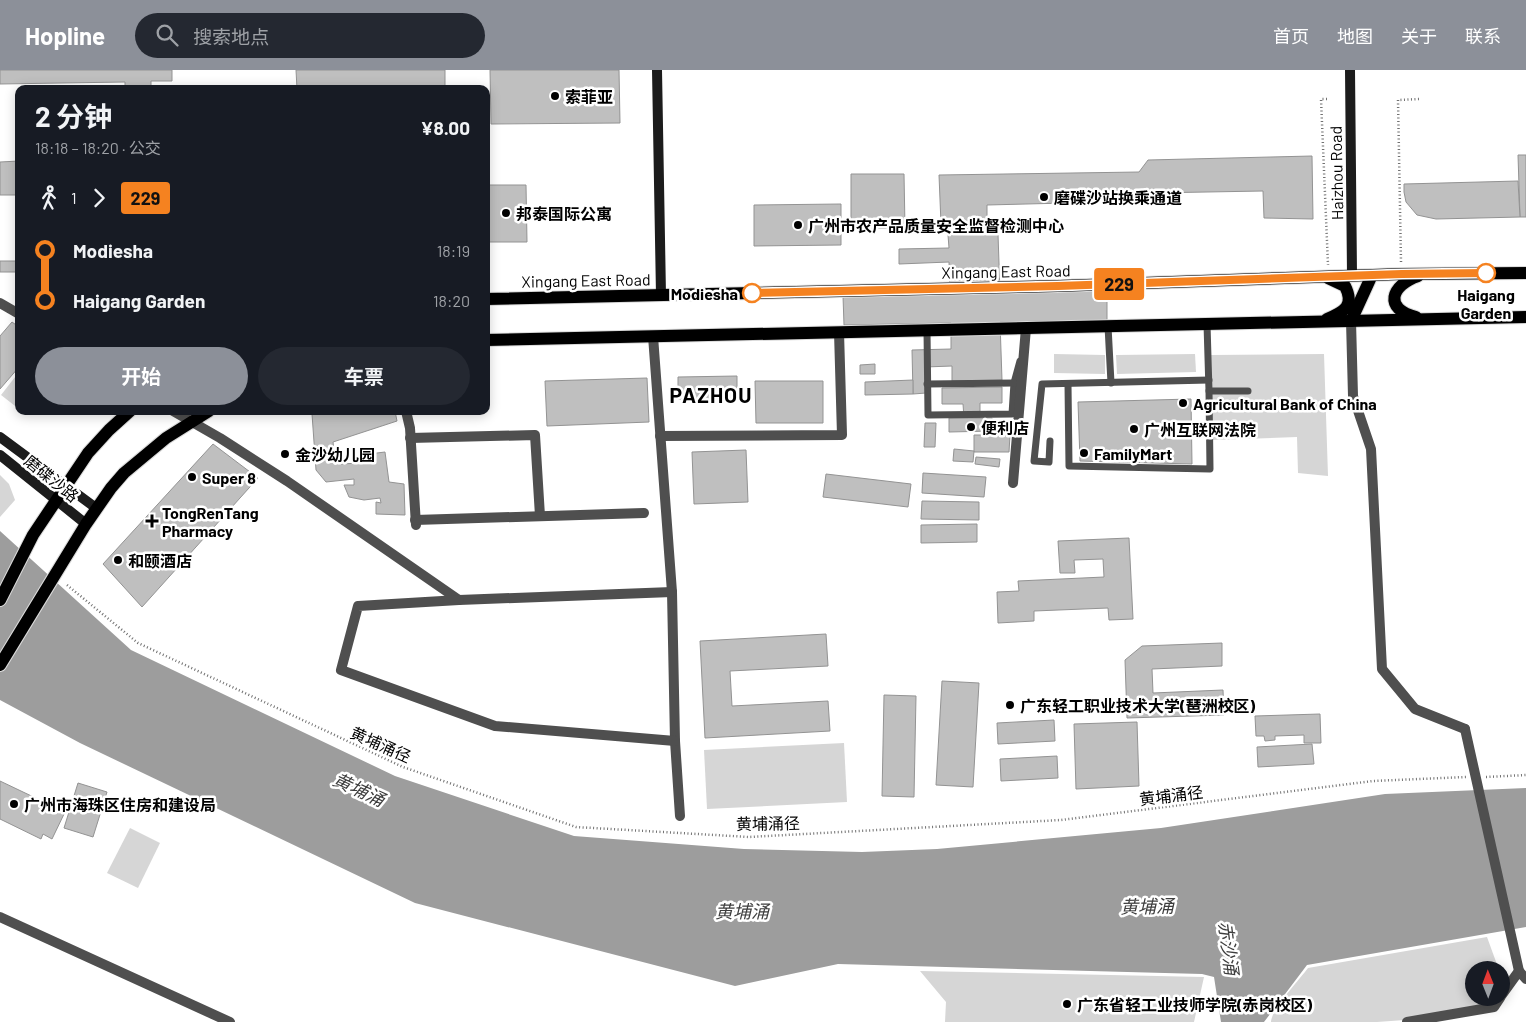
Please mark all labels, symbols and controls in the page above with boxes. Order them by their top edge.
search box [135,13,485,58]
text: Hopline [25,21,105,50]
icon: search [153,21,181,49]
text: 搜索地点 [193,25,269,48]
text: 首页 [1273,25,1309,47]
text: 地图 [1337,25,1373,47]
text: 关于 [1401,25,1437,47]
text: 联系 [1465,25,1501,47]
place label: 索菲亚 [565,87,613,106]
marker: 索菲亚 [549,90,561,102]
text: 2 分钟 [35,99,112,133]
text: ¥8.00 [420,116,470,139]
street label: Haizhou Road [1326,126,1346,220]
text: 18:18 – 18:20 · 公交 [35,138,161,157]
icon: walk [35,184,63,212]
icon: forward [85,184,113,212]
text: 229 [131,187,160,209]
text: 1 [71,188,77,207]
place label: 磨碟沙站换乘通道 [1054,188,1182,207]
marker: 磨碟沙站换乘通道 [1038,191,1050,203]
place label: 邦泰国际公寓 [516,204,612,223]
marker: 邦泰国际公寓 [500,207,512,219]
place label: 广州市农产品质量安全监督检测中心 [808,216,1064,235]
marker: 广州市农产品质量安全监督检测中心 [792,219,804,231]
text: Modiesha [73,239,153,262]
text: 18:19 [437,241,470,260]
street label: Xingang East Road [941,260,1071,282]
marker: Haigang Garden [1476,263,1496,283]
line badge: 229 [1090,268,1148,300]
street label: Xingang East Road [521,269,651,291]
text: 229 [1104,273,1134,295]
marker: Modiesha [742,283,762,303]
place label: Modiesha [671,284,738,303]
place label: Haigang Garden [1457,285,1515,322]
text: Haigang Garden [73,289,205,312]
text: 18:20 [433,291,470,310]
button: 开始 [35,347,248,405]
button: 车票 [258,347,470,405]
district label: PAZHOU [670,382,752,407]
place label: Agricultural Bank of China [1193,394,1377,413]
marker: Agricultural Bank of China [1177,397,1189,409]
place label: 便利店 [981,418,1029,437]
place label: 广州互联网法院 [1144,420,1256,439]
marker: 便利店 [965,421,977,433]
marker: 广州互联网法院 [1128,423,1140,435]
place label: FamilyMart [1094,444,1172,463]
place label: 金沙幼儿园 [295,445,375,464]
marker: FamilyMart [1078,447,1090,459]
marker: 金沙幼儿园 [279,448,291,460]
street label: 磨碟沙路 [21,450,83,506]
place label: Super 8 [202,468,256,487]
marker: Super 8 [186,471,198,483]
place label: TongRenTang Pharmacy [162,503,259,540]
marker: TongRenTang Pharmacy [146,515,158,527]
place label: 和颐酒店 [128,551,192,570]
marker: 和颐酒店 [112,554,124,566]
place label: 广东轻工职业技术大学(琶洲校区) [1020,696,1256,715]
marker: 广东轻工职业技术大学(琶洲校区) [1004,699,1016,711]
street label: 黄埔涌径 [348,722,414,766]
water label: 黄埔涌 [330,768,390,811]
street label: 黄埔涌径 [1138,782,1204,808]
place label: 广州市海珠区住房和建设局 [24,795,216,814]
marker: 广州市海珠区住房和建设局 [8,798,20,810]
street label: 黄埔涌径 [736,813,800,833]
water label: 黄埔涌 [1120,894,1176,917]
water label: 黄埔涌 [715,900,771,922]
water label: 赤沙涌 [1215,920,1243,978]
north arrow [1465,961,1510,1006]
map controls [1465,961,1510,1006]
place label: 广东省轻工业技师学院(赤岗校区) [1077,995,1313,1014]
marker: 广东省轻工业技师学院(赤岗校区) [1061,998,1073,1010]

